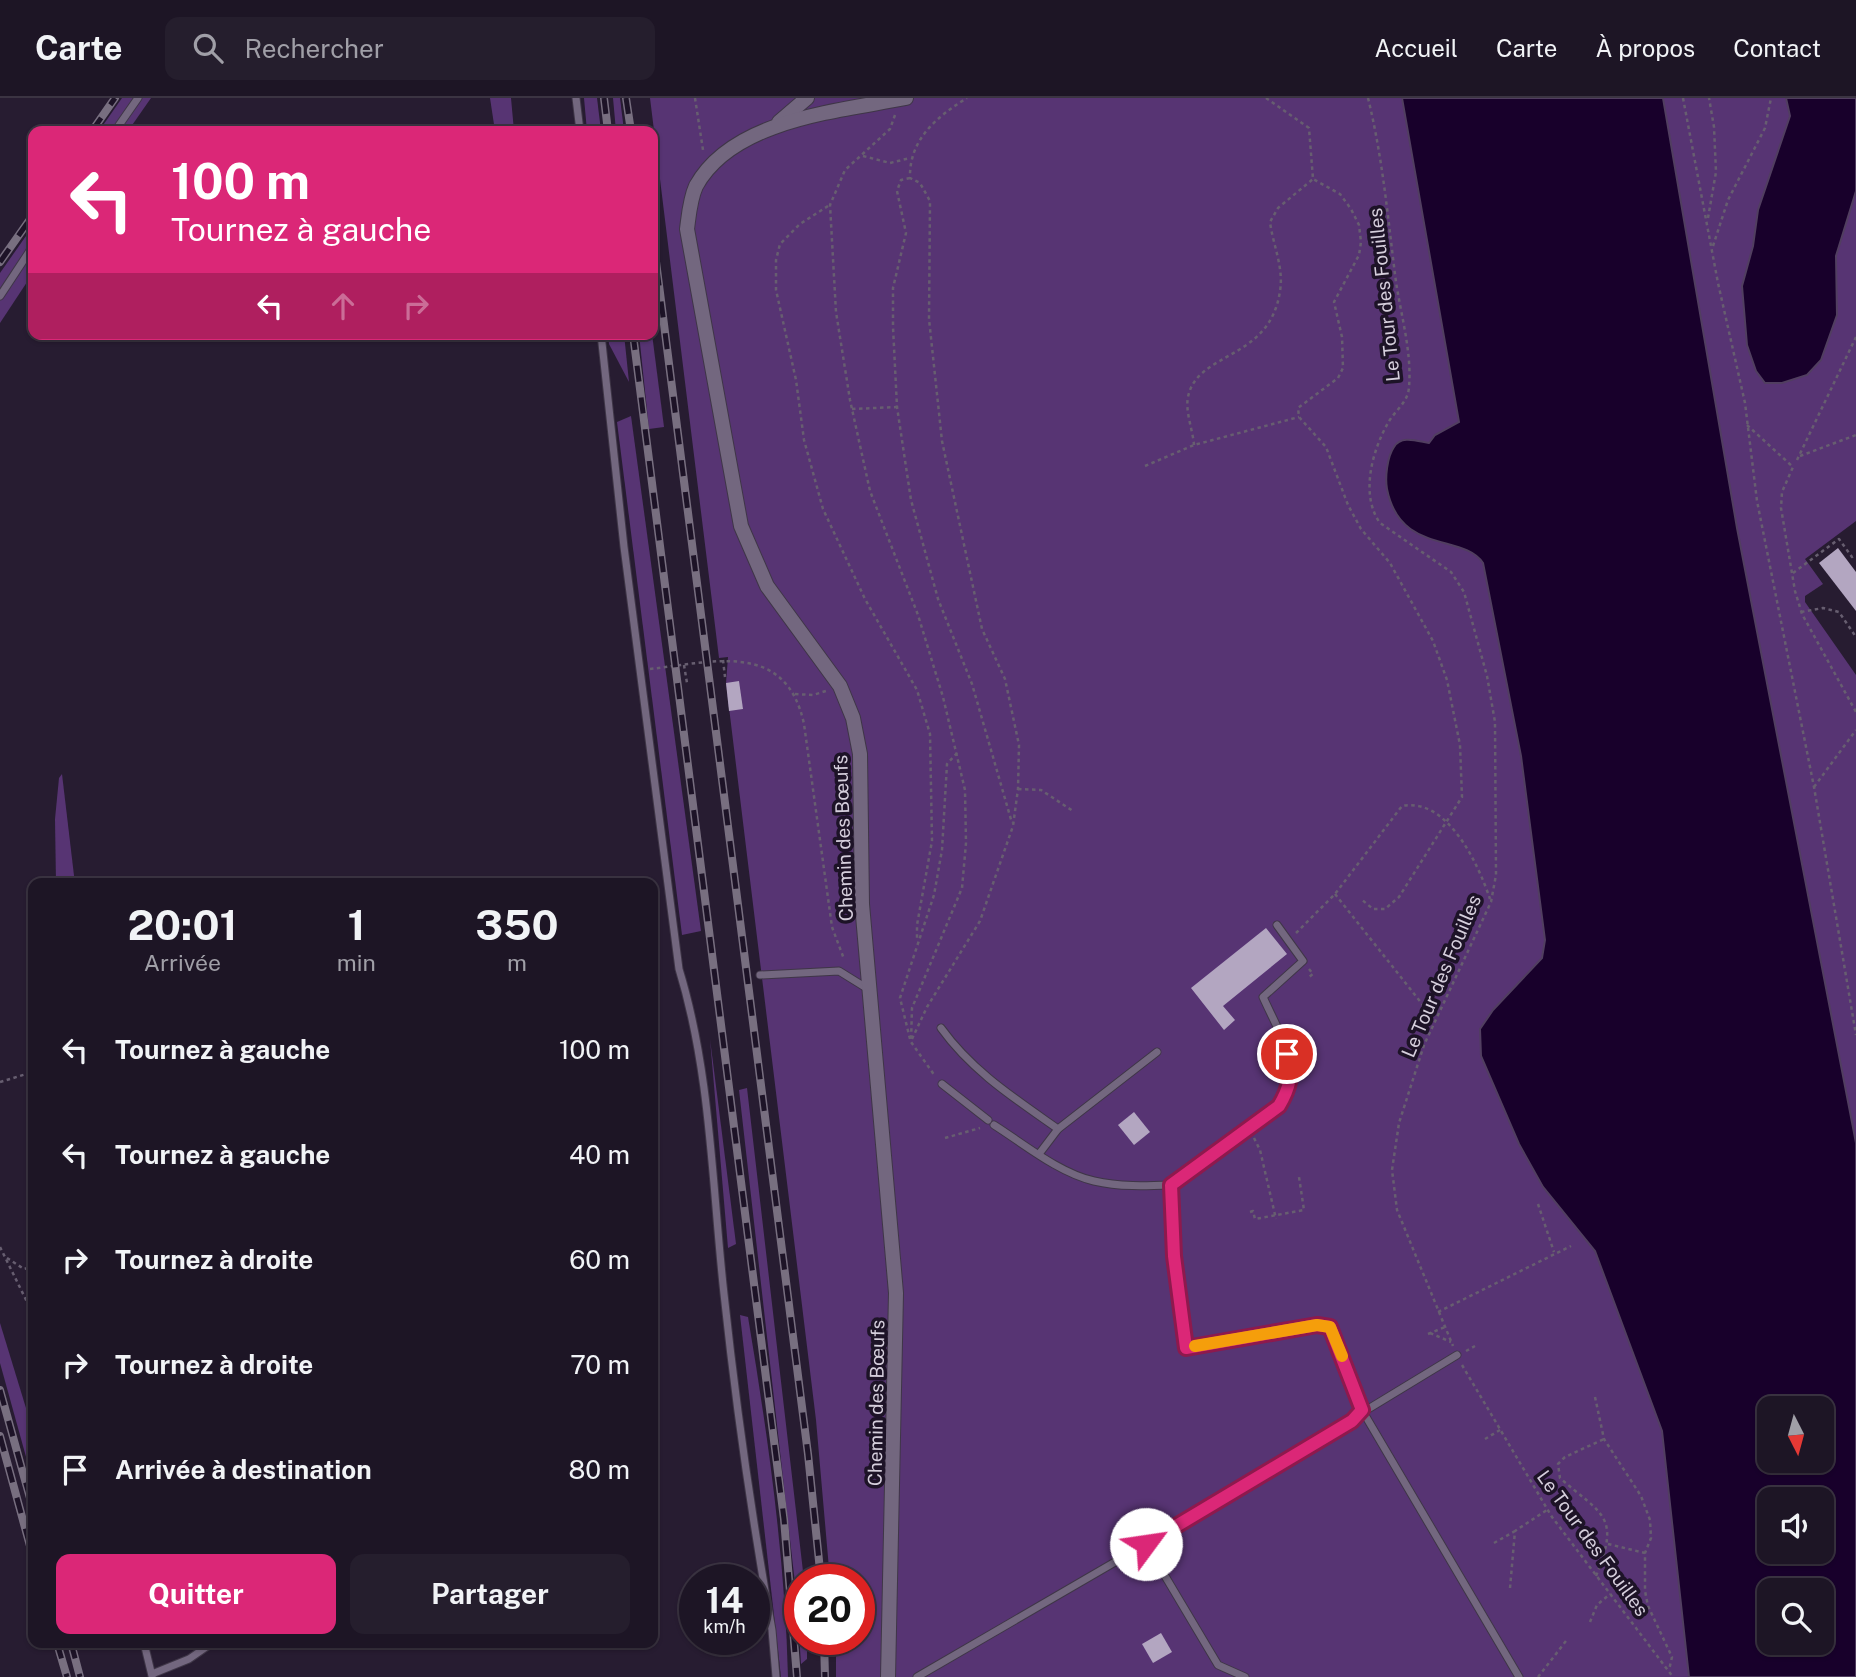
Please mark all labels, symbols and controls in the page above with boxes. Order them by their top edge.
search box [165,17,655,80]
text: Carte [35,29,123,67]
icon: search [189,29,227,67]
text: Rechercher [245,33,384,64]
text: Accueil [1375,34,1458,62]
text: Carte [1496,34,1557,62]
text: À propos [1595,34,1695,62]
text: Contact [1733,34,1821,62]
text: 100 m [171,152,310,210]
icon: left [56,154,147,245]
street label: Le Tour des Fouilles [1364,207,1404,383]
text: Tournez à gauche [171,211,431,248]
icon: left [251,287,289,325]
icon: ahead [324,287,362,325]
icon: right [397,287,435,325]
street label: Chemin des Bœufs [829,754,857,922]
street label: Le Tour des Fouilles [1397,891,1485,1061]
text: 20:01 [127,900,237,949]
text: 1 [347,900,365,949]
text: 350 [475,900,559,949]
text: Arrivée [144,949,221,976]
text: min [337,949,376,976]
text: m [507,949,527,976]
pin [1257,1024,1317,1084]
icon: left [56,1031,94,1069]
text: Tournez à gauche [115,1034,330,1065]
text: 100 m [559,1034,630,1065]
icon: arrive [1268,1035,1306,1073]
icon: left [56,1136,94,1174]
text: Tournez à gauche [115,1139,330,1170]
text: 40 m [569,1139,630,1170]
icon: right [56,1241,94,1279]
text: Tournez à droite [115,1244,313,1275]
text: 60 m [569,1244,630,1275]
street label: Chemin des Bœufs [864,1320,888,1486]
icon: right [56,1346,94,1384]
text: Tournez à droite [115,1349,313,1380]
text: 70 m [570,1349,630,1380]
north arrow [1757,1396,1834,1474]
map controls [1757,1396,1834,1655]
icon: arrive [56,1451,94,1489]
text: Arrivée à destination [115,1454,372,1485]
text: 80 m [569,1454,630,1485]
street label: Le Tour des Fouilles [1533,1466,1653,1620]
button: sound [1757,1487,1834,1564]
position arrow [1109,1507,1183,1581]
button: Quitter [56,1554,336,1634]
button: Partager [350,1554,630,1634]
speed limit sign: 20 [784,1564,875,1655]
button: search [1757,1578,1834,1655]
text: 14 [706,1580,743,1621]
text: km/h [703,1616,746,1637]

